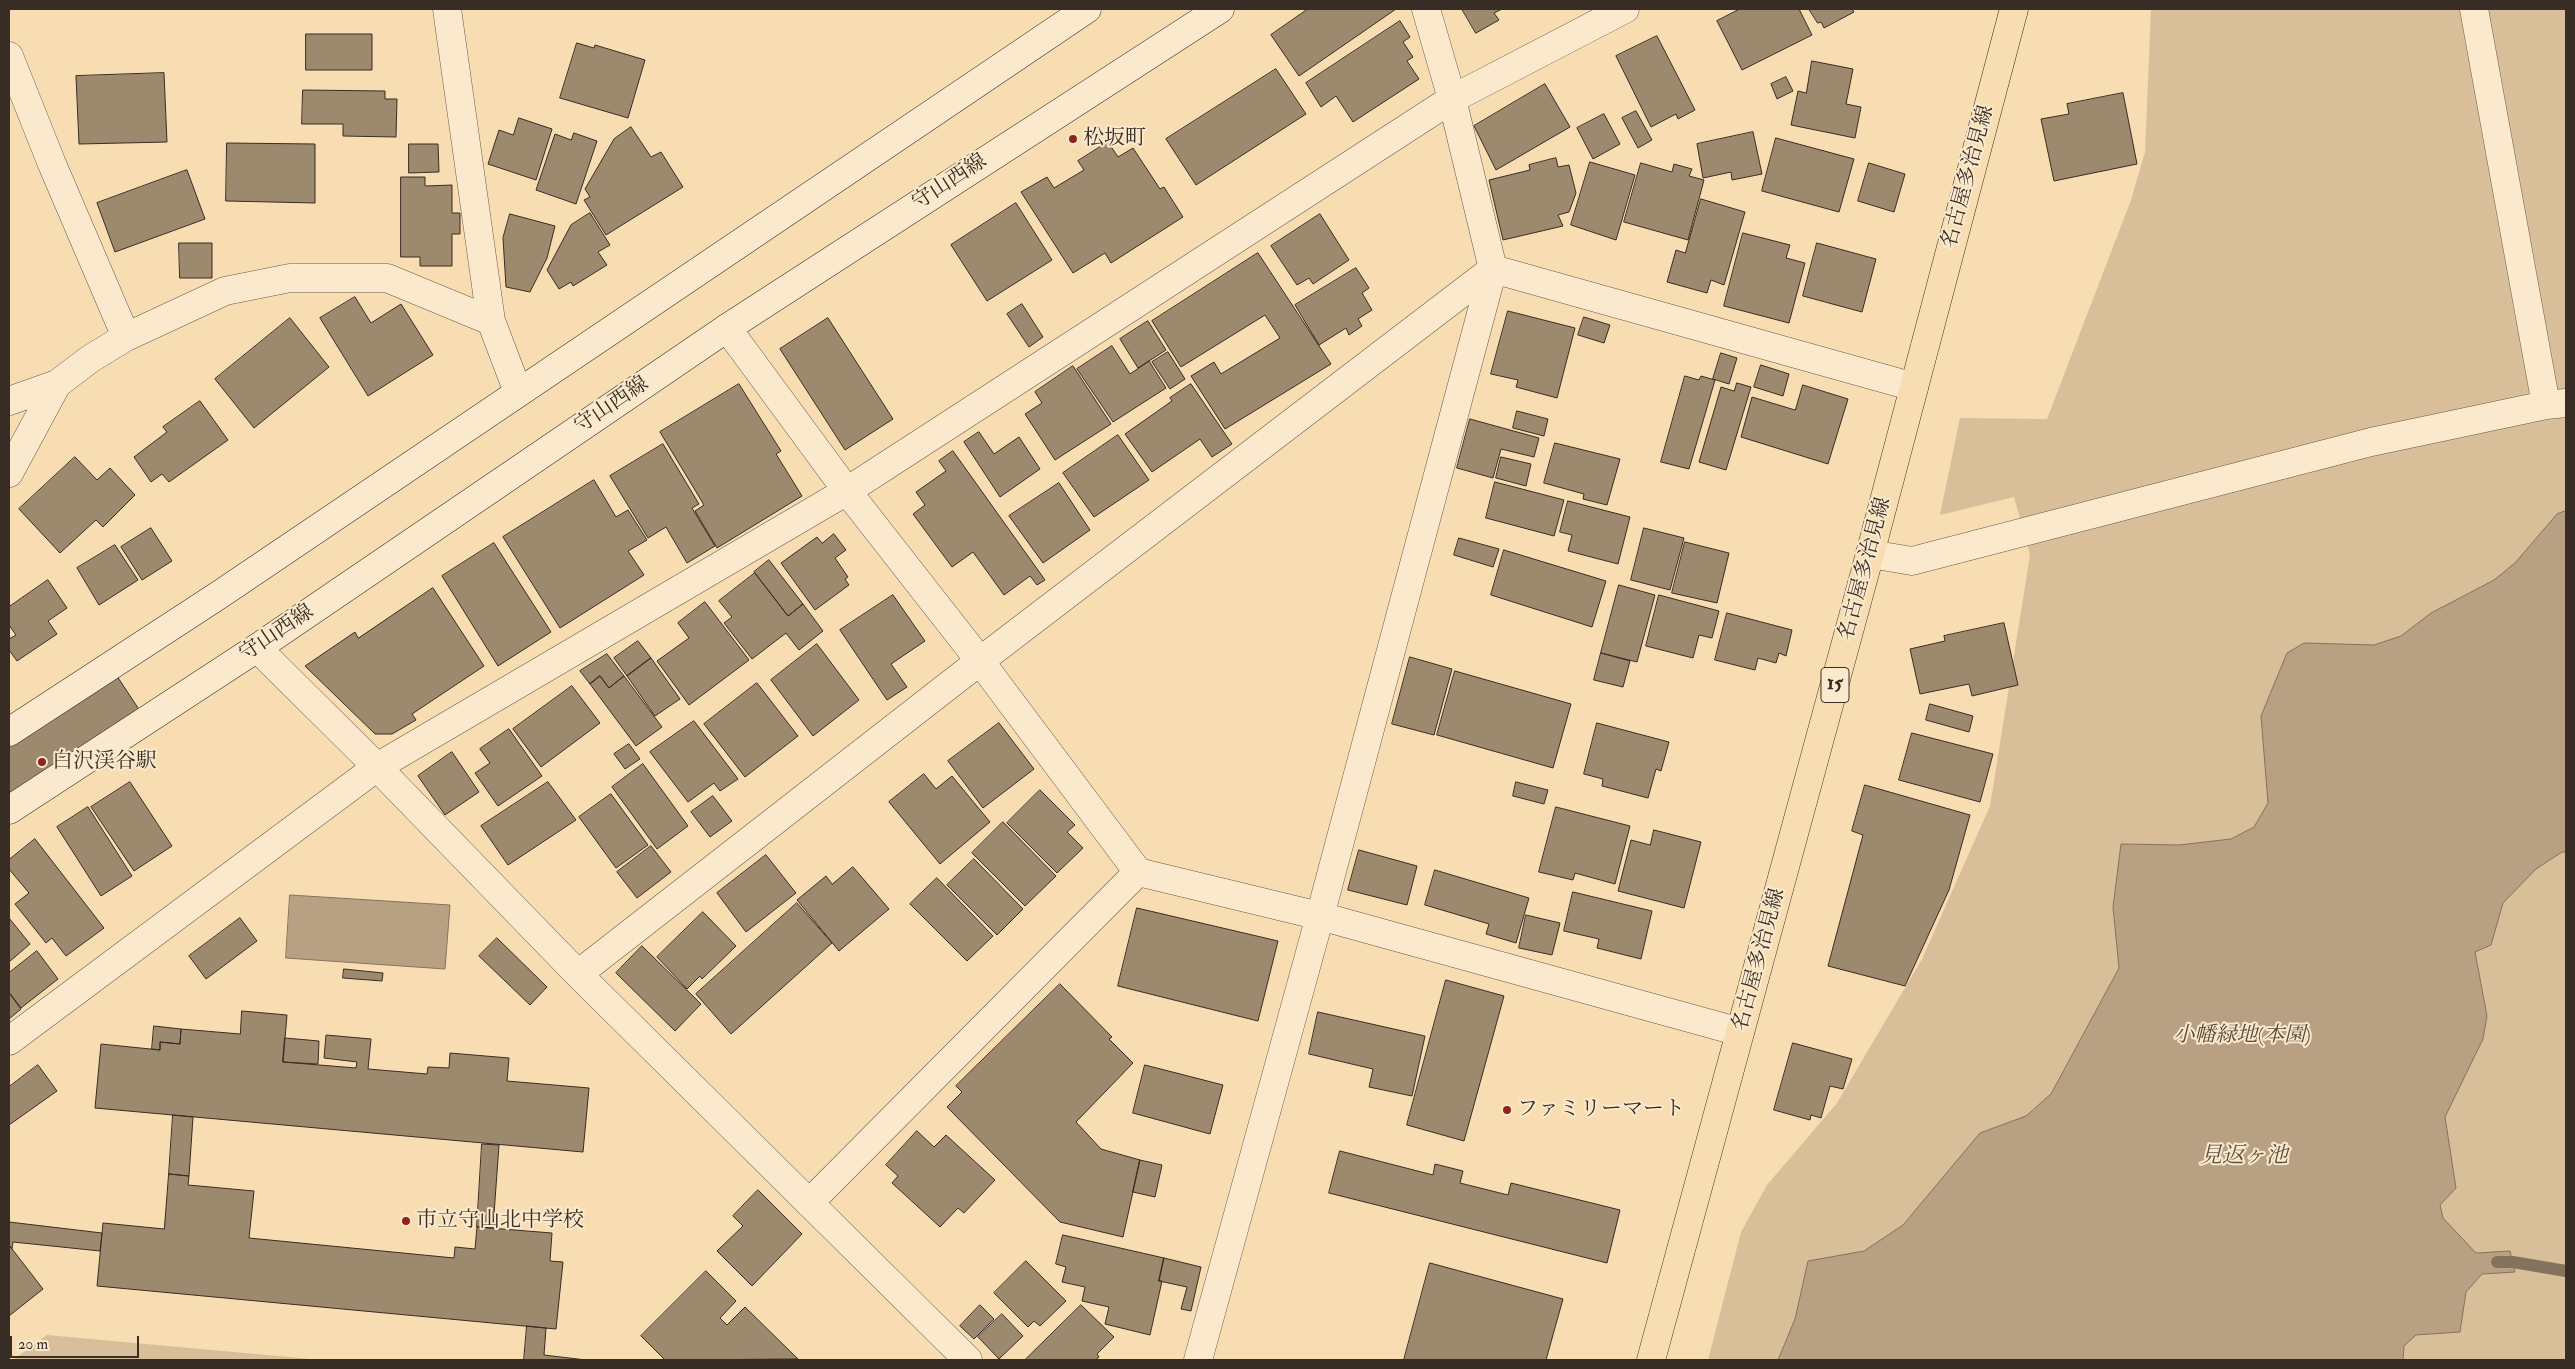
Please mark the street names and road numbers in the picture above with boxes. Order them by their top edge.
street label: 名古屋多治見線 [1938,103,2000,251]
street label: 守山西線 [908,150,992,216]
street label: 守山西線 [570,372,654,440]
street label: 名古屋多治見線 [1835,495,1897,643]
street label: 守山西線 [235,600,319,668]
road number: 15 [1821,668,1849,702]
street label: 名古屋多治見線 [1729,886,1791,1034]

